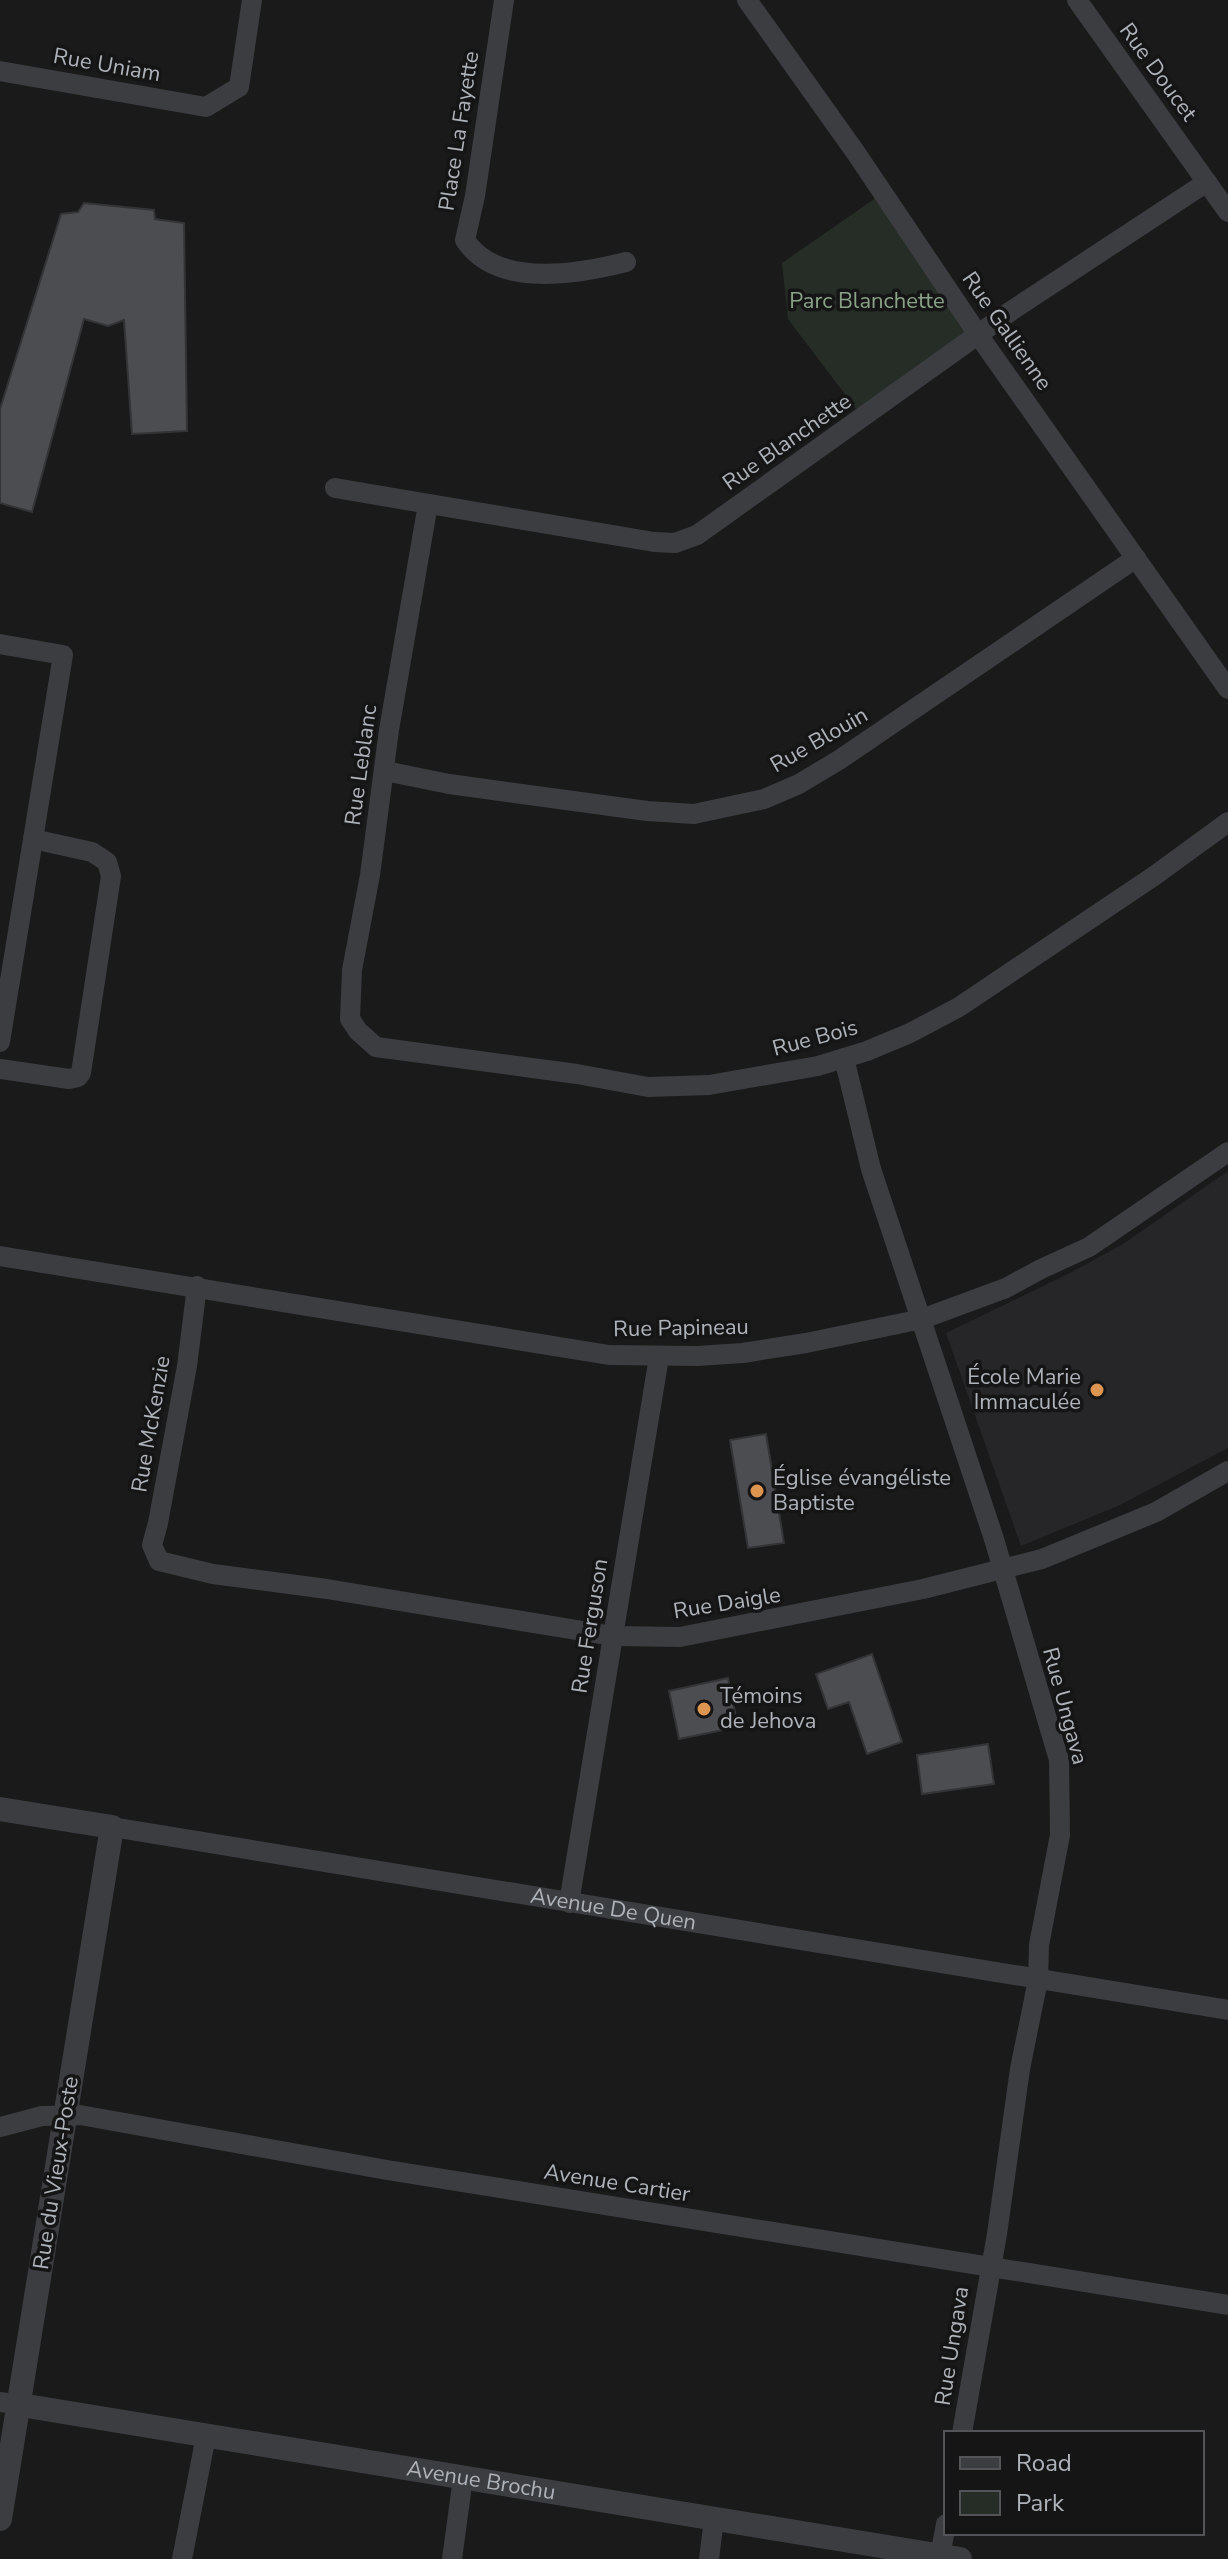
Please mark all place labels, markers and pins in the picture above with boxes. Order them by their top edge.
place label: École Marie Immaculée [967,1362,1081,1417]
marker: École Marie Immaculée [1088,1381,1106,1399]
place label: Église évangéliste Baptiste [773,1463,951,1518]
marker: Église évangéliste Baptiste [748,1482,766,1500]
place label: Témoins de Jehova [720,1681,816,1736]
marker: Témoins de Jehova [695,1700,713,1718]

